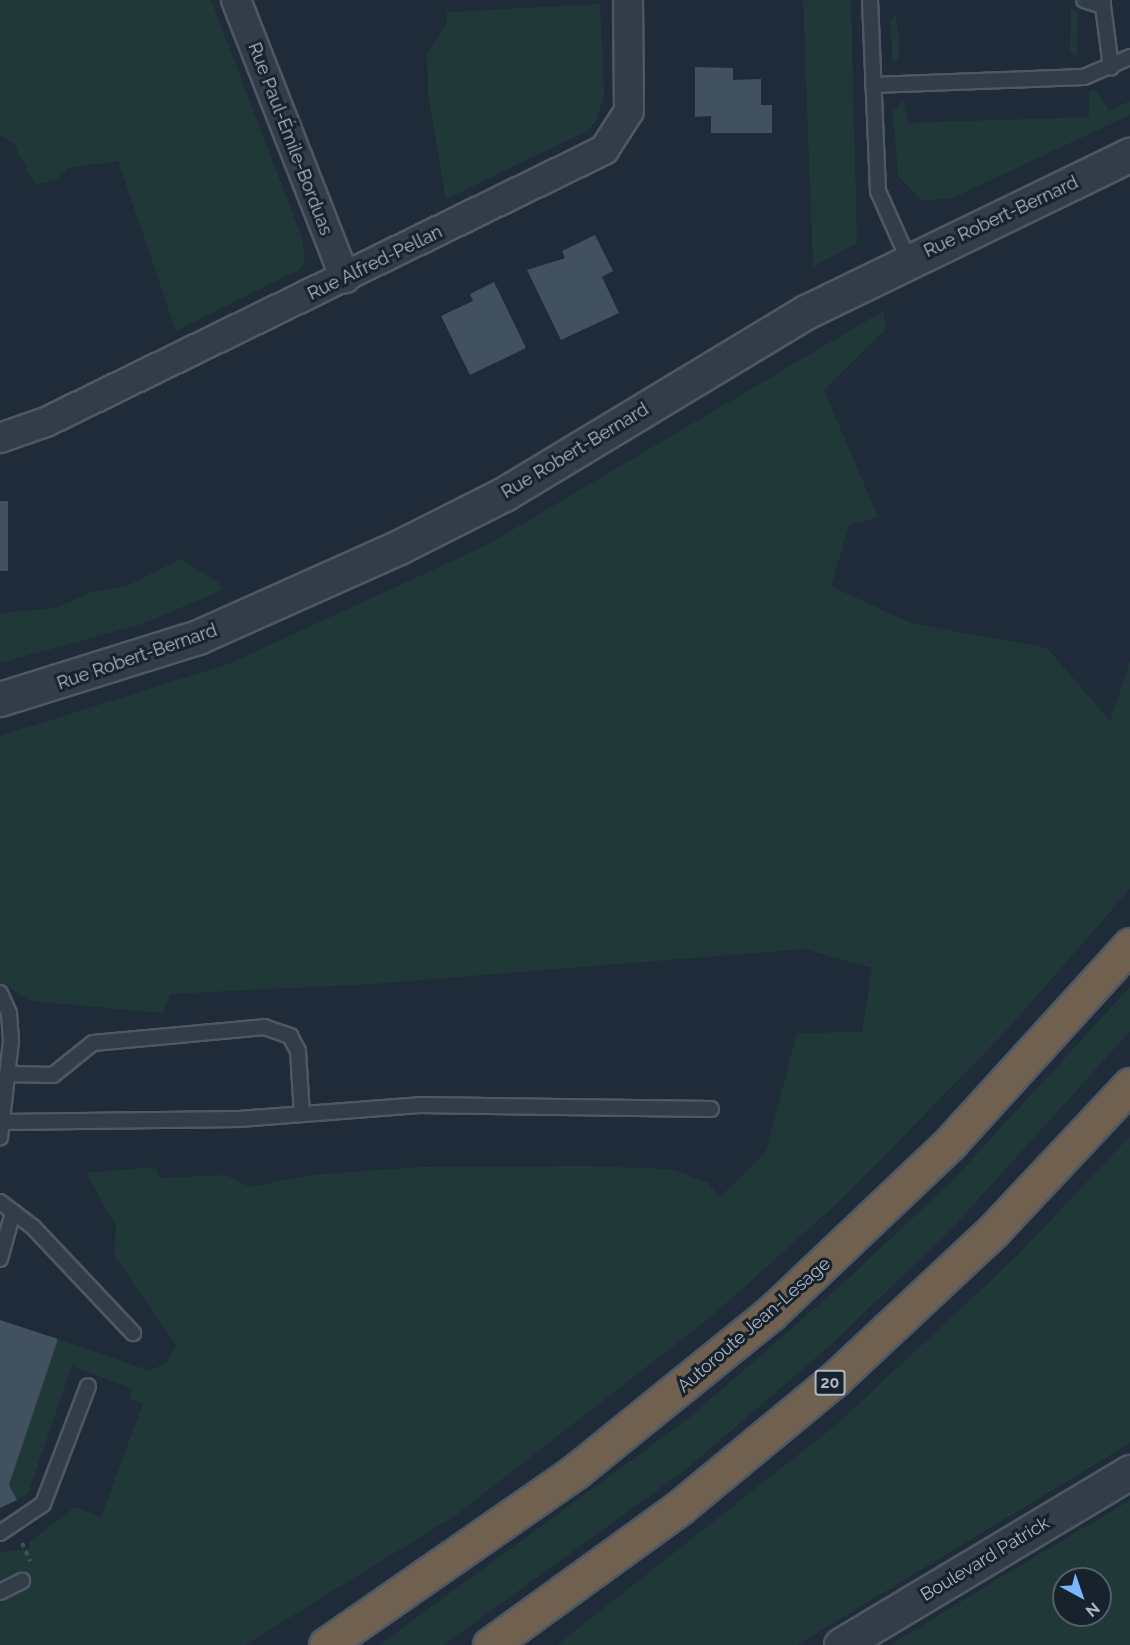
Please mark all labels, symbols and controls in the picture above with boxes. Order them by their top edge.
street label: Rue Paul-Émile-Borduas [243,40,337,238]
street label: Rue Robert-Bernard [920,172,1082,262]
street label: Rue Alfred-Pellan [304,221,446,305]
street label: Rue Robert-Bernard [498,399,652,503]
street label: Rue Robert-Bernard [54,619,220,695]
street label: Autoroute Jean-Lesage [673,1253,835,1397]
road number: 20 [814,1370,846,1396]
street label: Boulevard Patrick [917,1512,1053,1606]
north arrow [1052,1567,1112,1627]
text: N [1082,1598,1103,1621]

